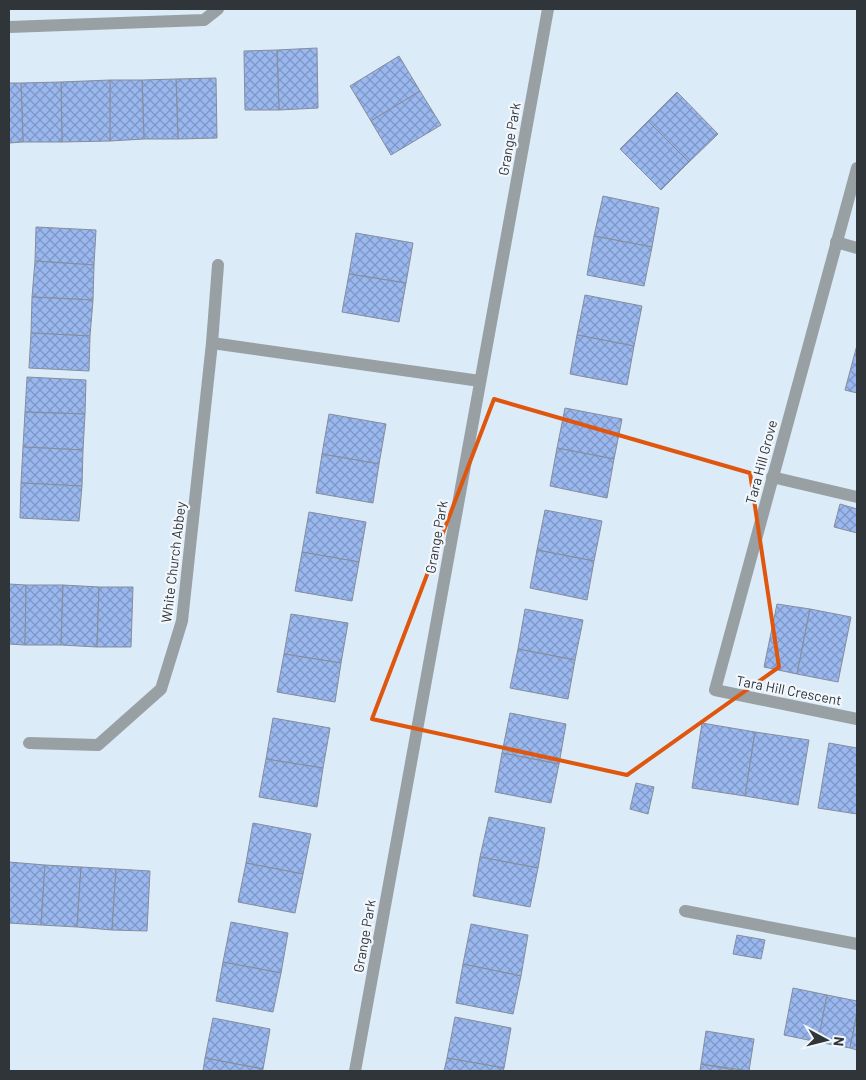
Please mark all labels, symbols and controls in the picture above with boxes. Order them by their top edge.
street label: Grange Park [494,101,524,177]
street label: Tara Hill Grove [742,418,780,506]
street label: Grange Park [421,499,451,575]
street label: White Church Abbey [157,500,189,624]
street label: Tara Hill Crescent [735,671,843,709]
street label: Grange Park [349,898,379,974]
north arrow [801,1015,851,1065]
text: N [830,1036,848,1047]

